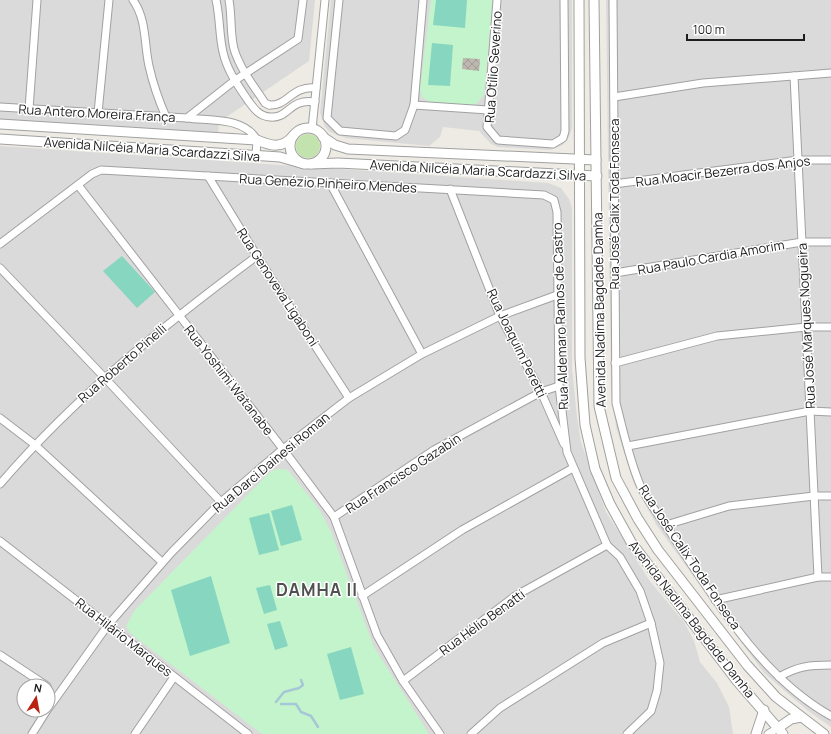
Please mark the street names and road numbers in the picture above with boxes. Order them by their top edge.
street label: Rua Otílio Severino [480,10,506,124]
street label: Rua Antero Moreira França [18,100,176,126]
street label: Rua José Calix Toda Fonseca [605,119,623,289]
street label: Avenida Nilcéia Maria Scardazzi Silva [43,132,261,166]
street label: Rua Moacir Bezerra dos Anjos [635,151,812,191]
street label: Avenida Nilcéia Maria Scardazzi Silva [369,155,587,185]
street label: Rua Genézio Pinheiro Mendes [239,169,417,197]
street label: Avenida Nadima Bagdade Damha [588,212,610,408]
street label: Rua Aldemaro Ramos de Castro [548,222,572,410]
street label: Rua Genoveva Ligaboni [233,224,323,350]
street label: Rua Paulo Cardia Amorim [636,235,786,279]
street label: Rua José Marques Nogueira [793,243,819,409]
street label: Rua Joaquim Peretti [483,286,551,400]
street label: Rua Roberto Pinelli [74,319,170,407]
street label: Rua Yoshimi Watanabe [180,321,278,439]
street label: Rua Darci Dainesi Roman [209,408,333,516]
street label: Rua Francisco Gazabin [342,429,464,517]
street label: Rua José Calix Toda Fonseca [635,481,745,633]
street label: Avenida Nadima Bagdade Damha [625,537,759,701]
street label: Rua Hélio Benatti [436,585,528,659]
street label: Rua Hilário Marques [72,593,176,681]

